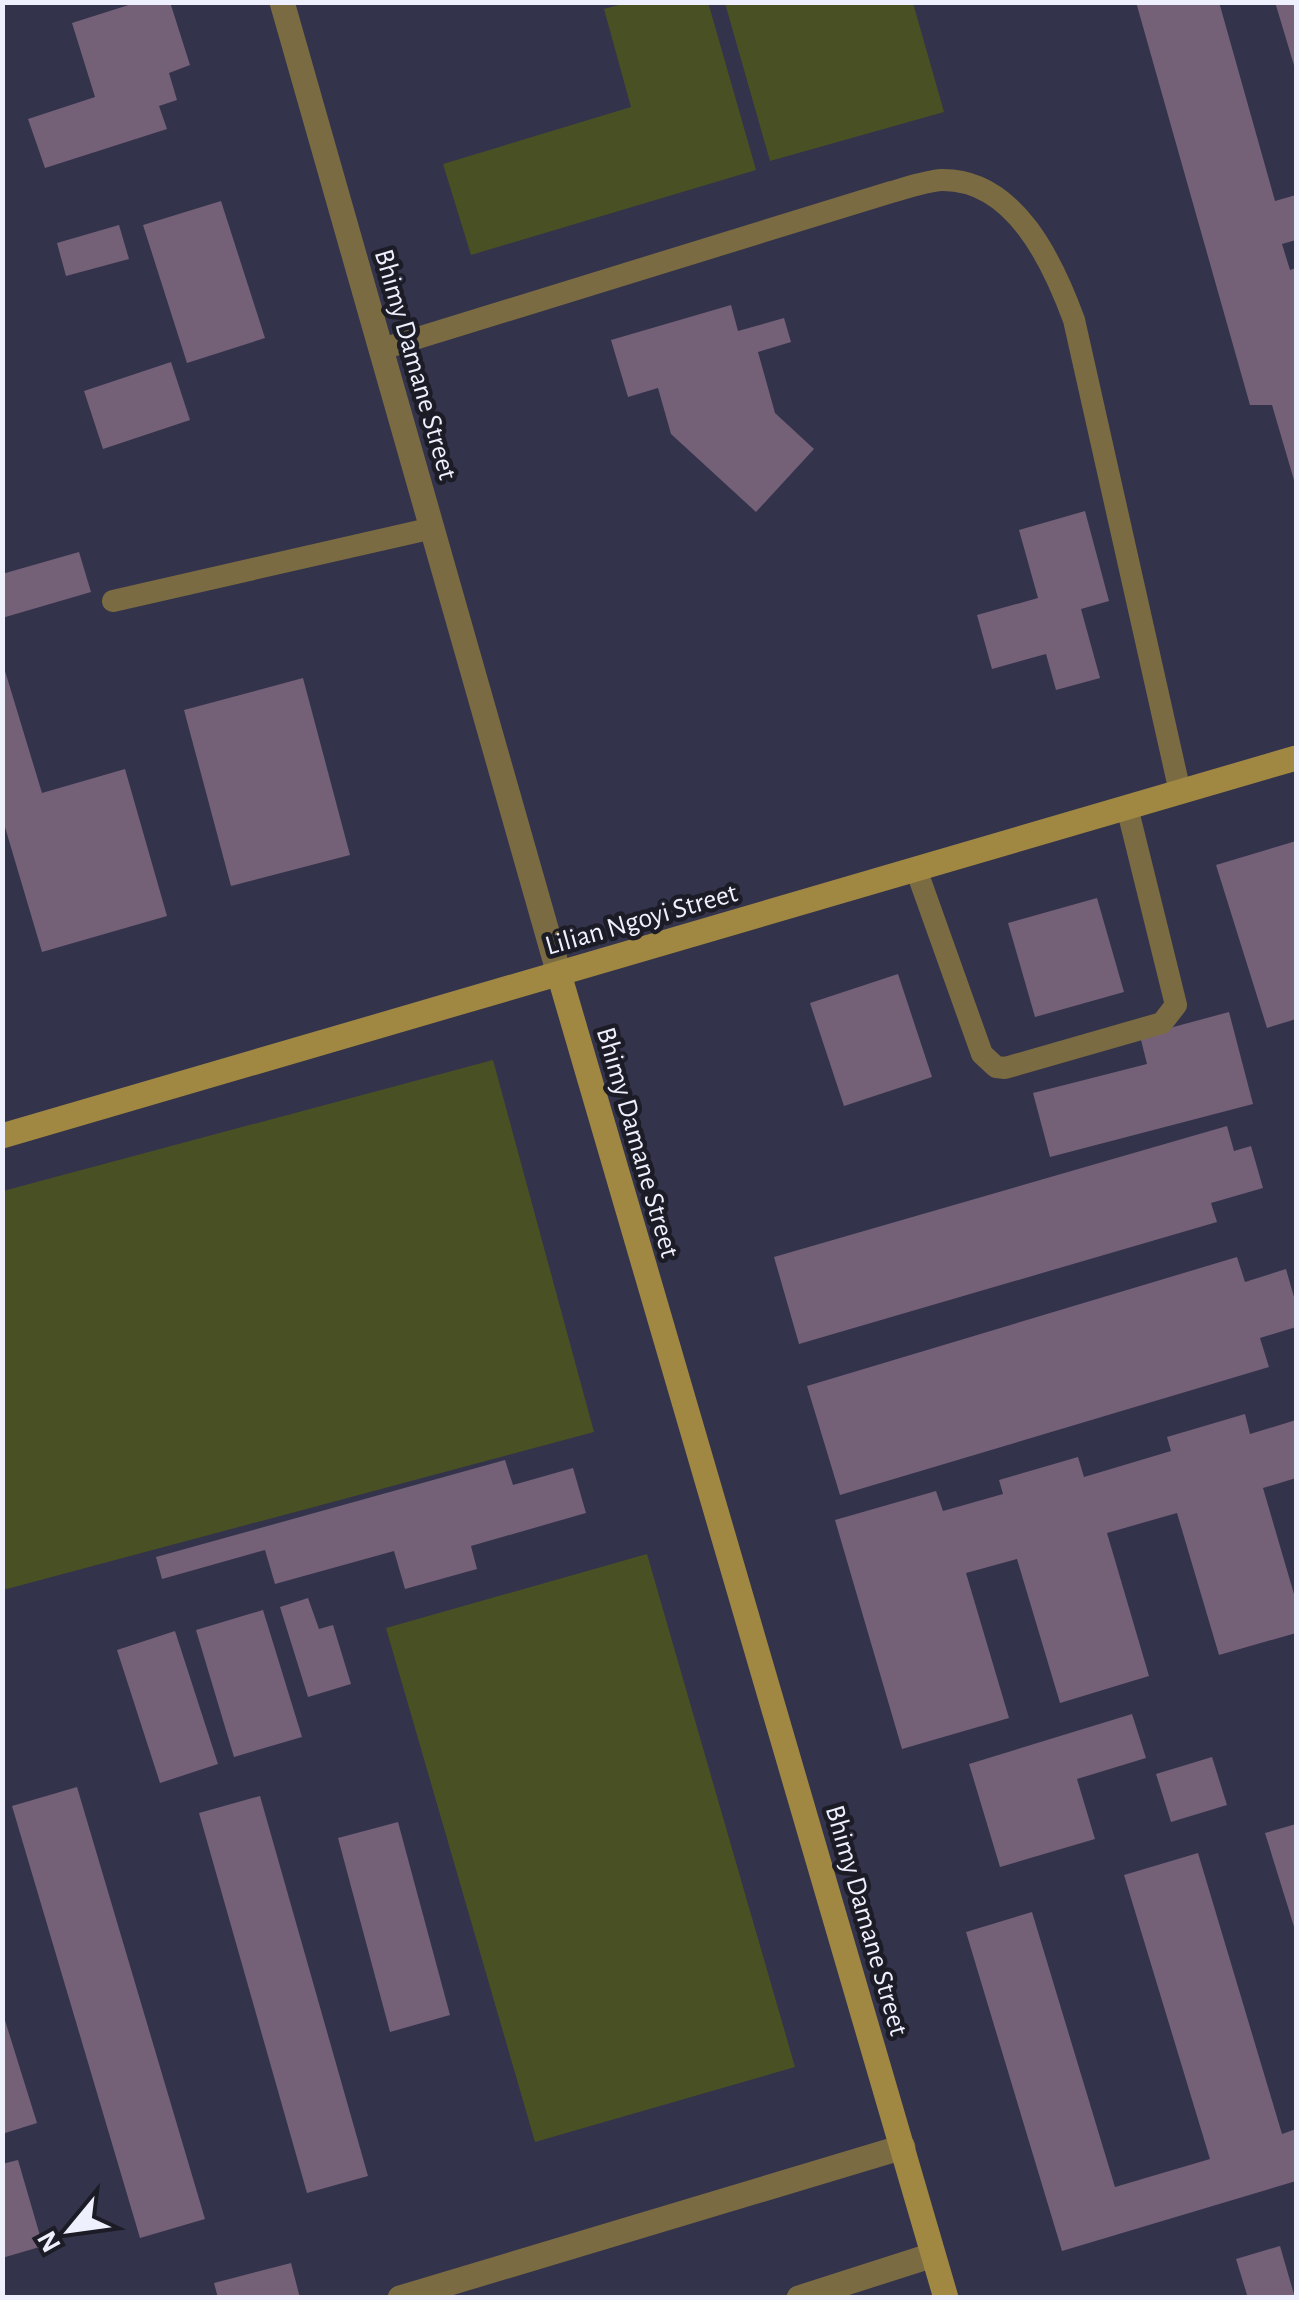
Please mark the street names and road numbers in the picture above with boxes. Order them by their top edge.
street label: Bhimy Damane Street [369,246,461,483]
street label: Lilian Ngoyi Street [542,879,741,961]
street label: Bhimy Damane Street [591,1024,683,1261]
street label: Bhimy Damane Street [820,1802,912,2039]

